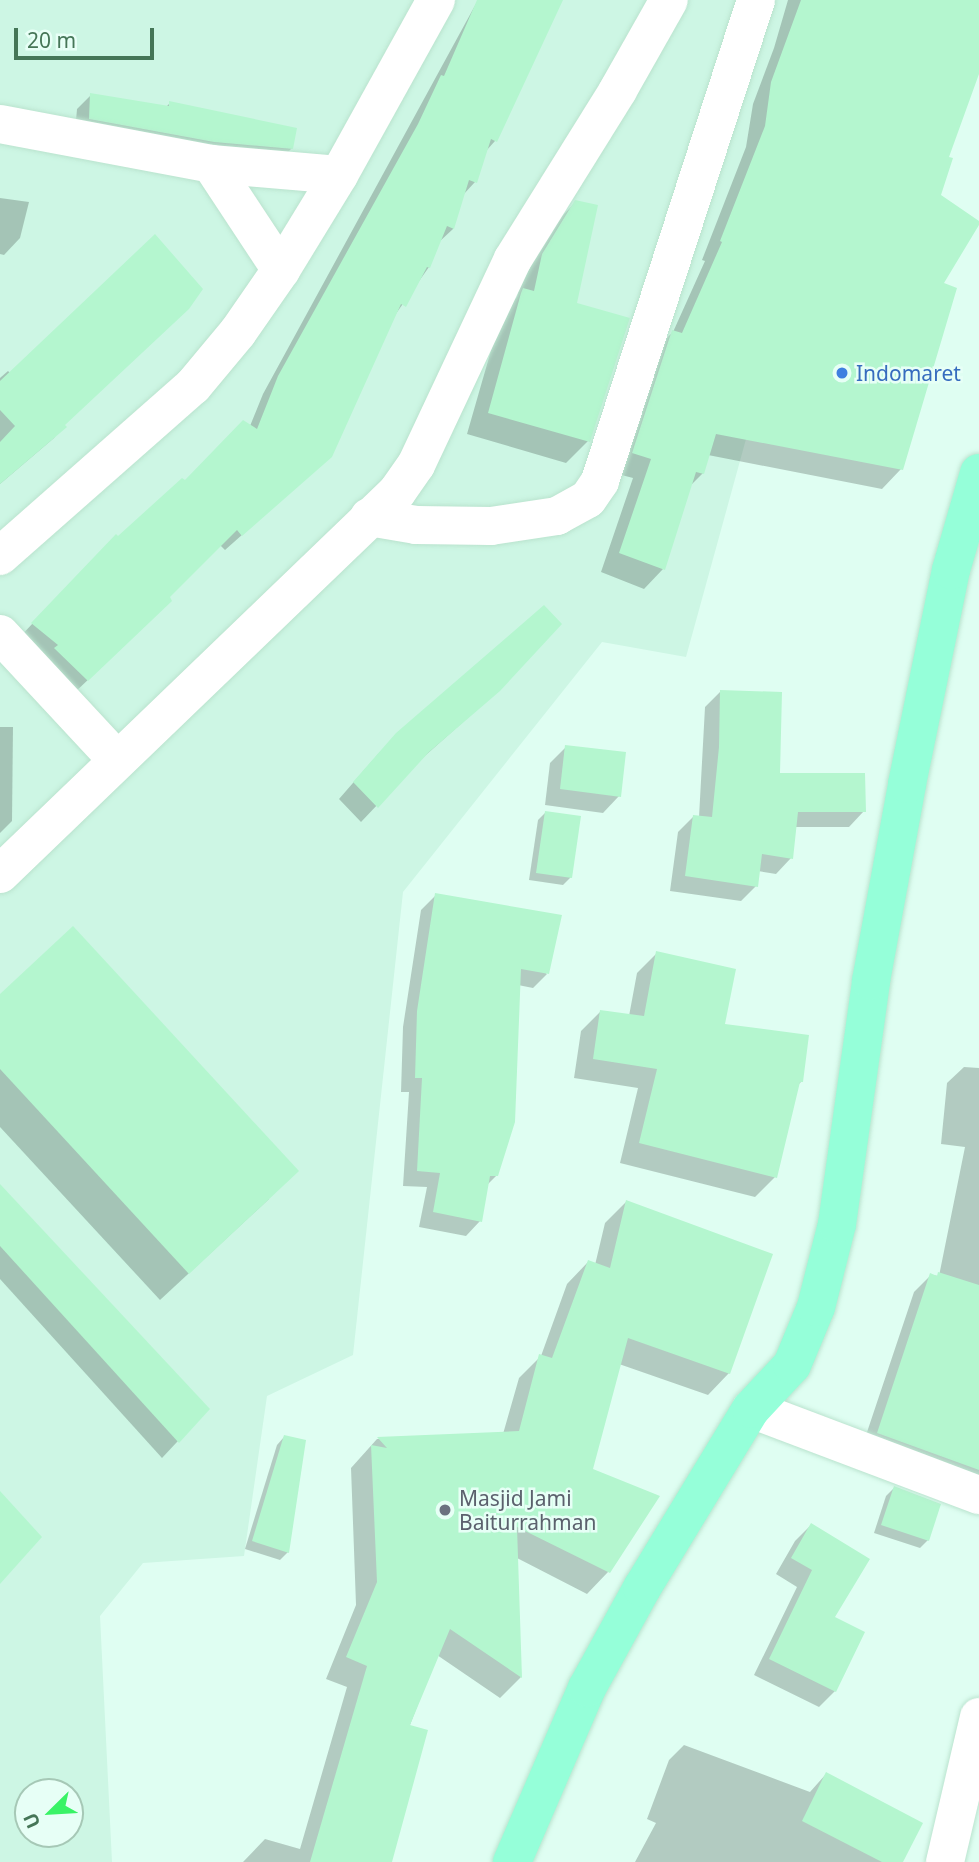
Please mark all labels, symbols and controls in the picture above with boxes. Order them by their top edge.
scale bar [18,14,158,58]
text: 20 m [27,26,76,54]
place label: Indomaret [856,360,961,386]
marker: Indomaret [834,365,850,381]
place label: Masjid Jami Baiturrahman [459,1485,596,1535]
marker: Masjid Jami Baiturrahman [437,1502,453,1518]
north arrow [14,1778,84,1848]
text: U [17,1809,46,1833]

